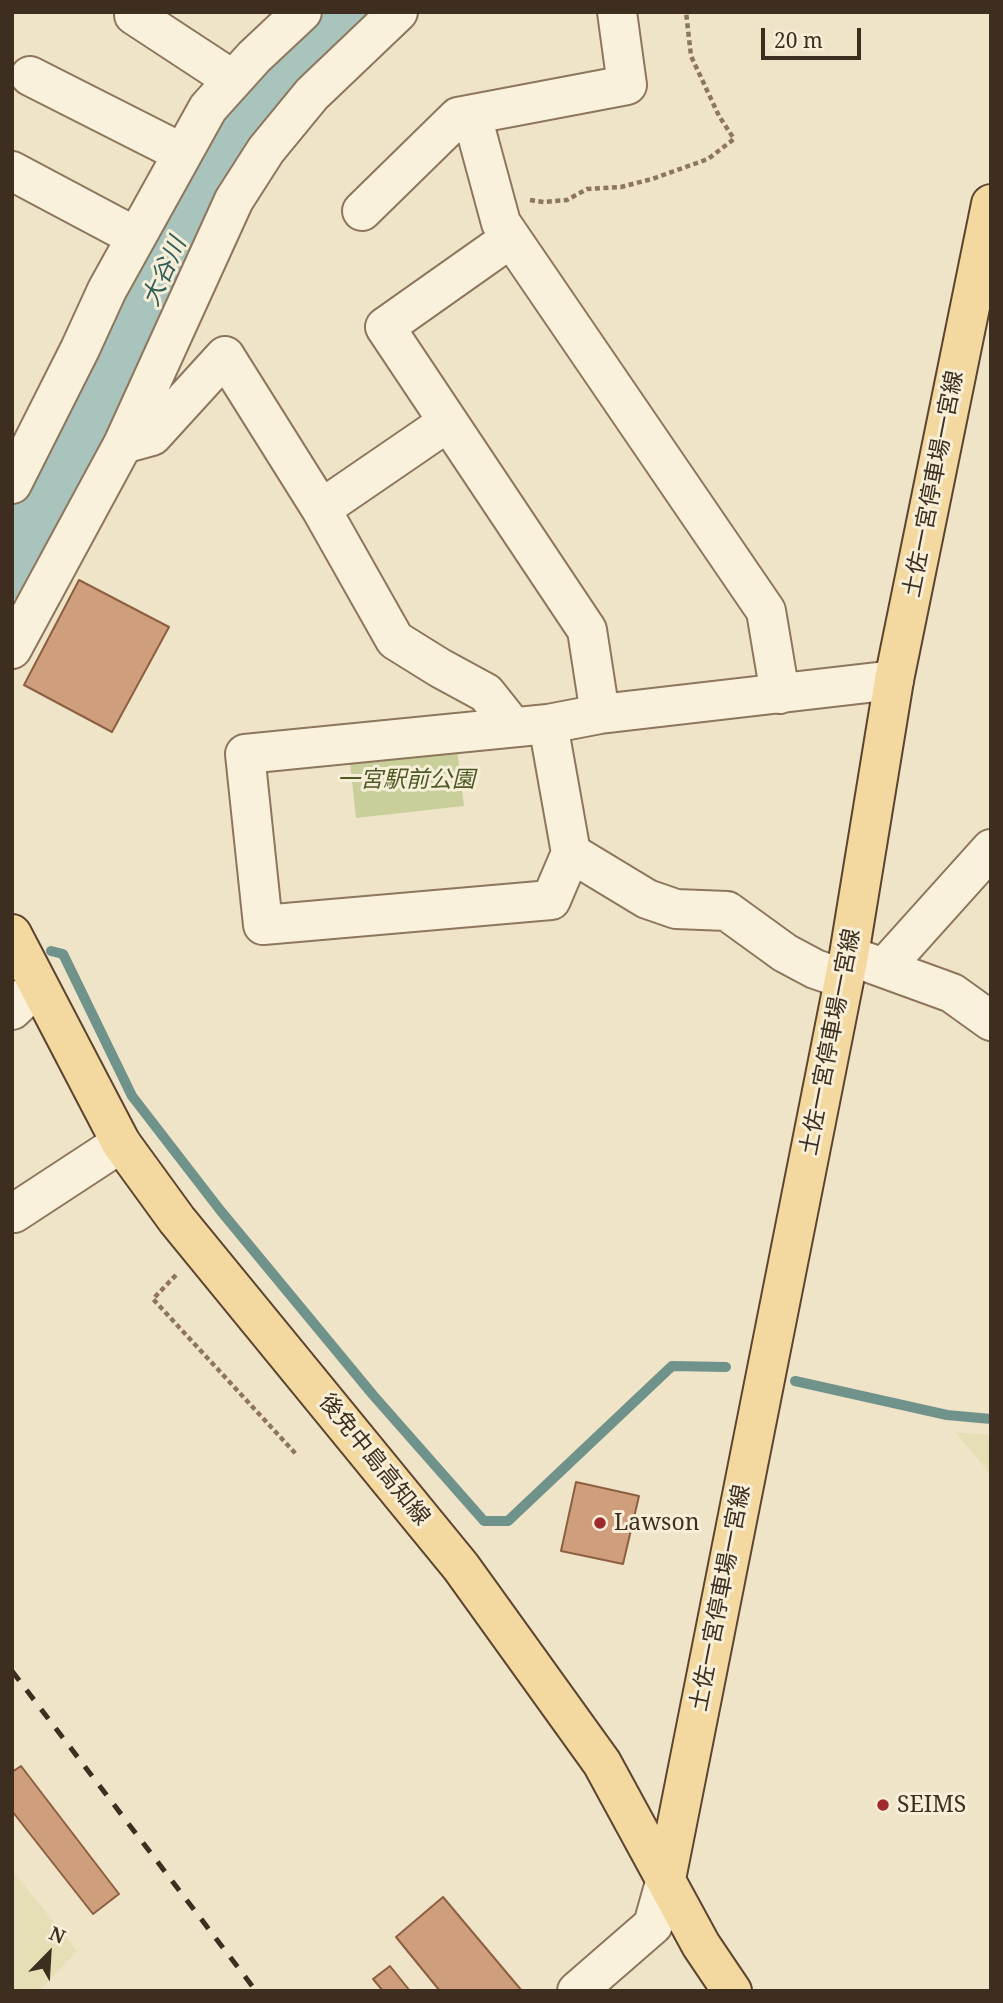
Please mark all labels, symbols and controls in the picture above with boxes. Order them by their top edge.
scale bar [765,14,865,58]
text: 20 m [774,26,823,54]
water label: 大谷川 [137,233,193,311]
street label: 土佐一宮停車場一宮線 [899,368,969,600]
park label: 一宮駅前公園 [337,766,475,794]
street label: 土佐一宮停車場一宮線 [796,926,866,1158]
street label: 後免中島高知線 [313,1389,435,1531]
street label: 土佐一宮停車場一宮線 [686,1482,756,1714]
place label: Lawson [614,1509,700,1537]
marker: Lawson [592,1515,608,1531]
place label: SEIMS [897,1791,966,1819]
marker: SEIMS [875,1797,891,1813]
north arrow [14,1919,84,1989]
text: N [45,1920,70,1950]

